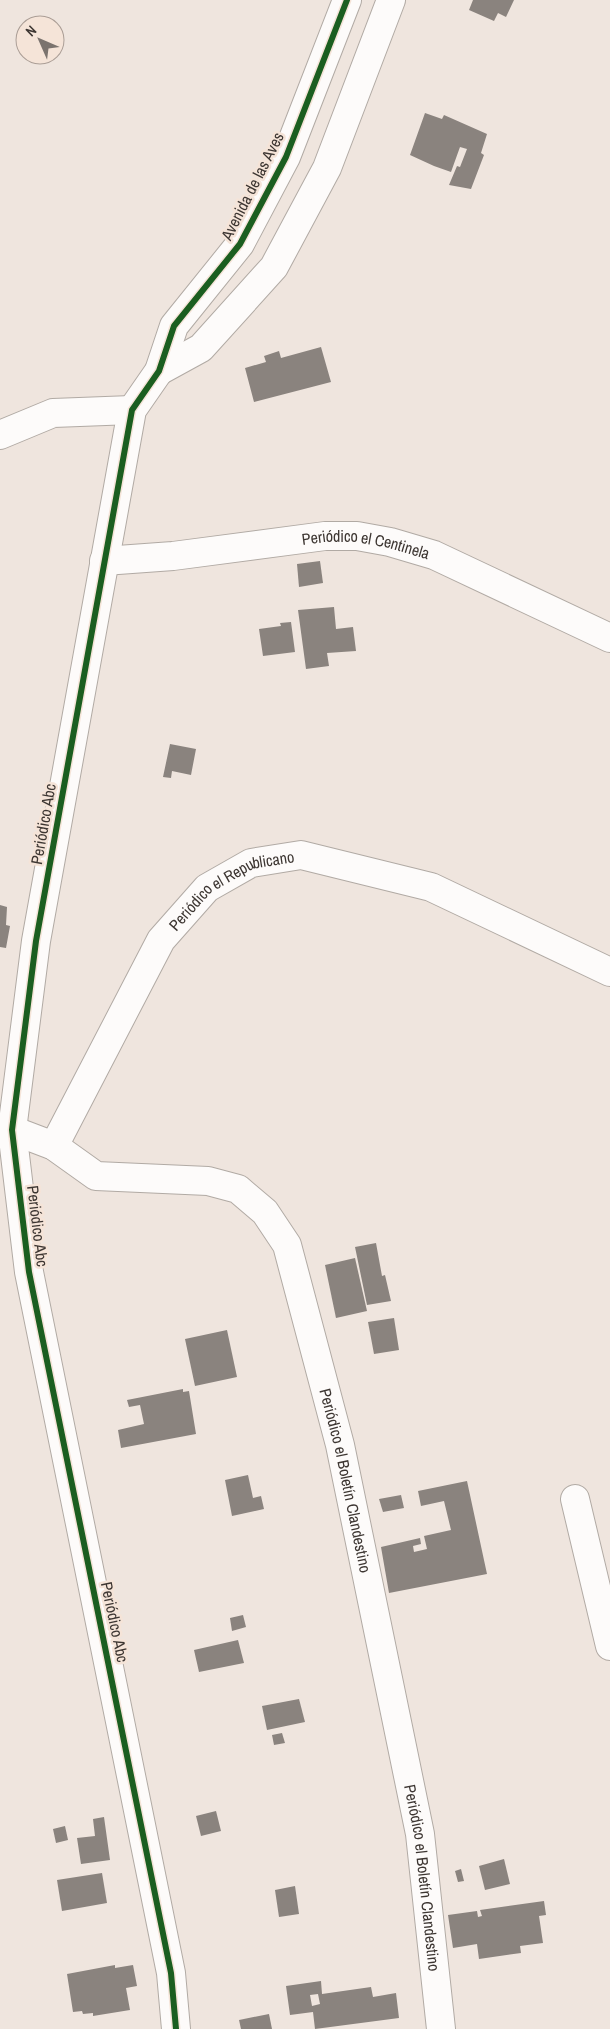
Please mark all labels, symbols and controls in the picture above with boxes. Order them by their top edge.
north arrow [15,15,65,65]
text: N [22,22,40,40]
street label: Avenida de las Aves [215,128,289,245]
street label: Periódico el Centinela [300,525,433,564]
street label: Periódico Abc [25,781,61,866]
street label: Periódico el Republicano [163,845,296,935]
street label: Periódico Abc [22,1184,54,1268]
street label: Periódico el Boletín Clandestino [314,1386,377,1575]
street label: Periódico Abc [96,1580,134,1665]
street label: Periódico el Boletín Clandestino [399,1782,446,1972]

